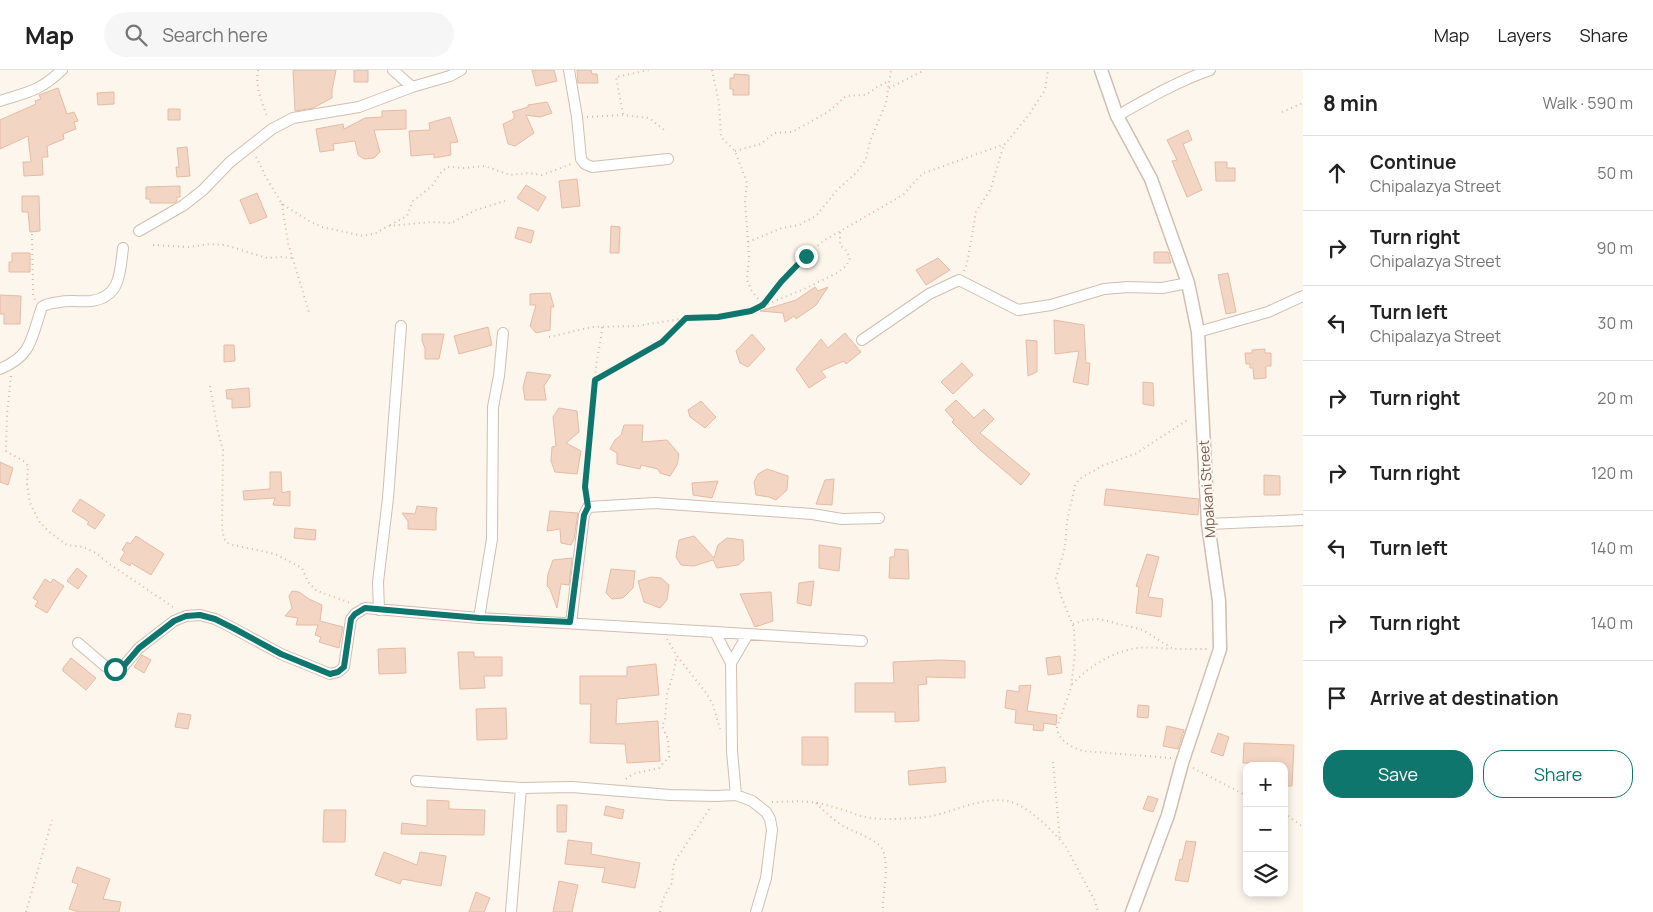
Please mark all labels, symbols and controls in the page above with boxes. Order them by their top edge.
search box [104,12,454,57]
text: Map [25,18,74,51]
icon: search [122,21,150,49]
text: Search here [162,22,268,48]
text: Map [1434,23,1469,47]
text: Layers [1497,23,1551,47]
text: Share [1579,23,1628,47]
text: 8 min [1323,89,1378,117]
text: Walk · 590 m [1542,92,1633,114]
text: Continue [1370,149,1456,175]
icon: ahead [1323,159,1351,187]
text: 50 m [1597,162,1633,184]
text: Chipalazya Street [1370,175,1501,197]
text: Turn right [1370,224,1460,250]
icon: right [1323,234,1351,262]
text: 90 m [1597,237,1633,259]
route end [795,245,818,268]
text: Chipalazya Street [1370,250,1501,272]
text: Turn left [1370,299,1448,325]
icon: left [1323,309,1351,337]
text: 30 m [1598,312,1633,334]
text: Chipalazya Street [1370,325,1501,347]
icon: right [1323,384,1351,412]
text: Turn right [1370,385,1460,411]
text: 20 m [1597,387,1633,409]
street label: Mpakani Street [1194,439,1219,539]
icon: right [1323,459,1351,487]
text: Turn right [1370,460,1460,486]
text: 120 m [1591,462,1633,484]
icon: left [1323,534,1351,562]
text: Turn left [1370,535,1448,561]
text: 140 m [1591,537,1633,559]
icon: right [1323,609,1351,637]
text: Turn right [1370,610,1460,636]
text: 140 m [1591,612,1633,634]
route start [104,658,127,681]
icon: arrive [1323,684,1351,712]
text: Arrive at destination [1370,685,1559,711]
button: Save [1323,750,1473,798]
button: Share [1483,750,1633,798]
map controls [1243,762,1288,897]
button: + [1243,762,1288,807]
button: − [1243,807,1288,852]
button: layers [1243,852,1288,897]

